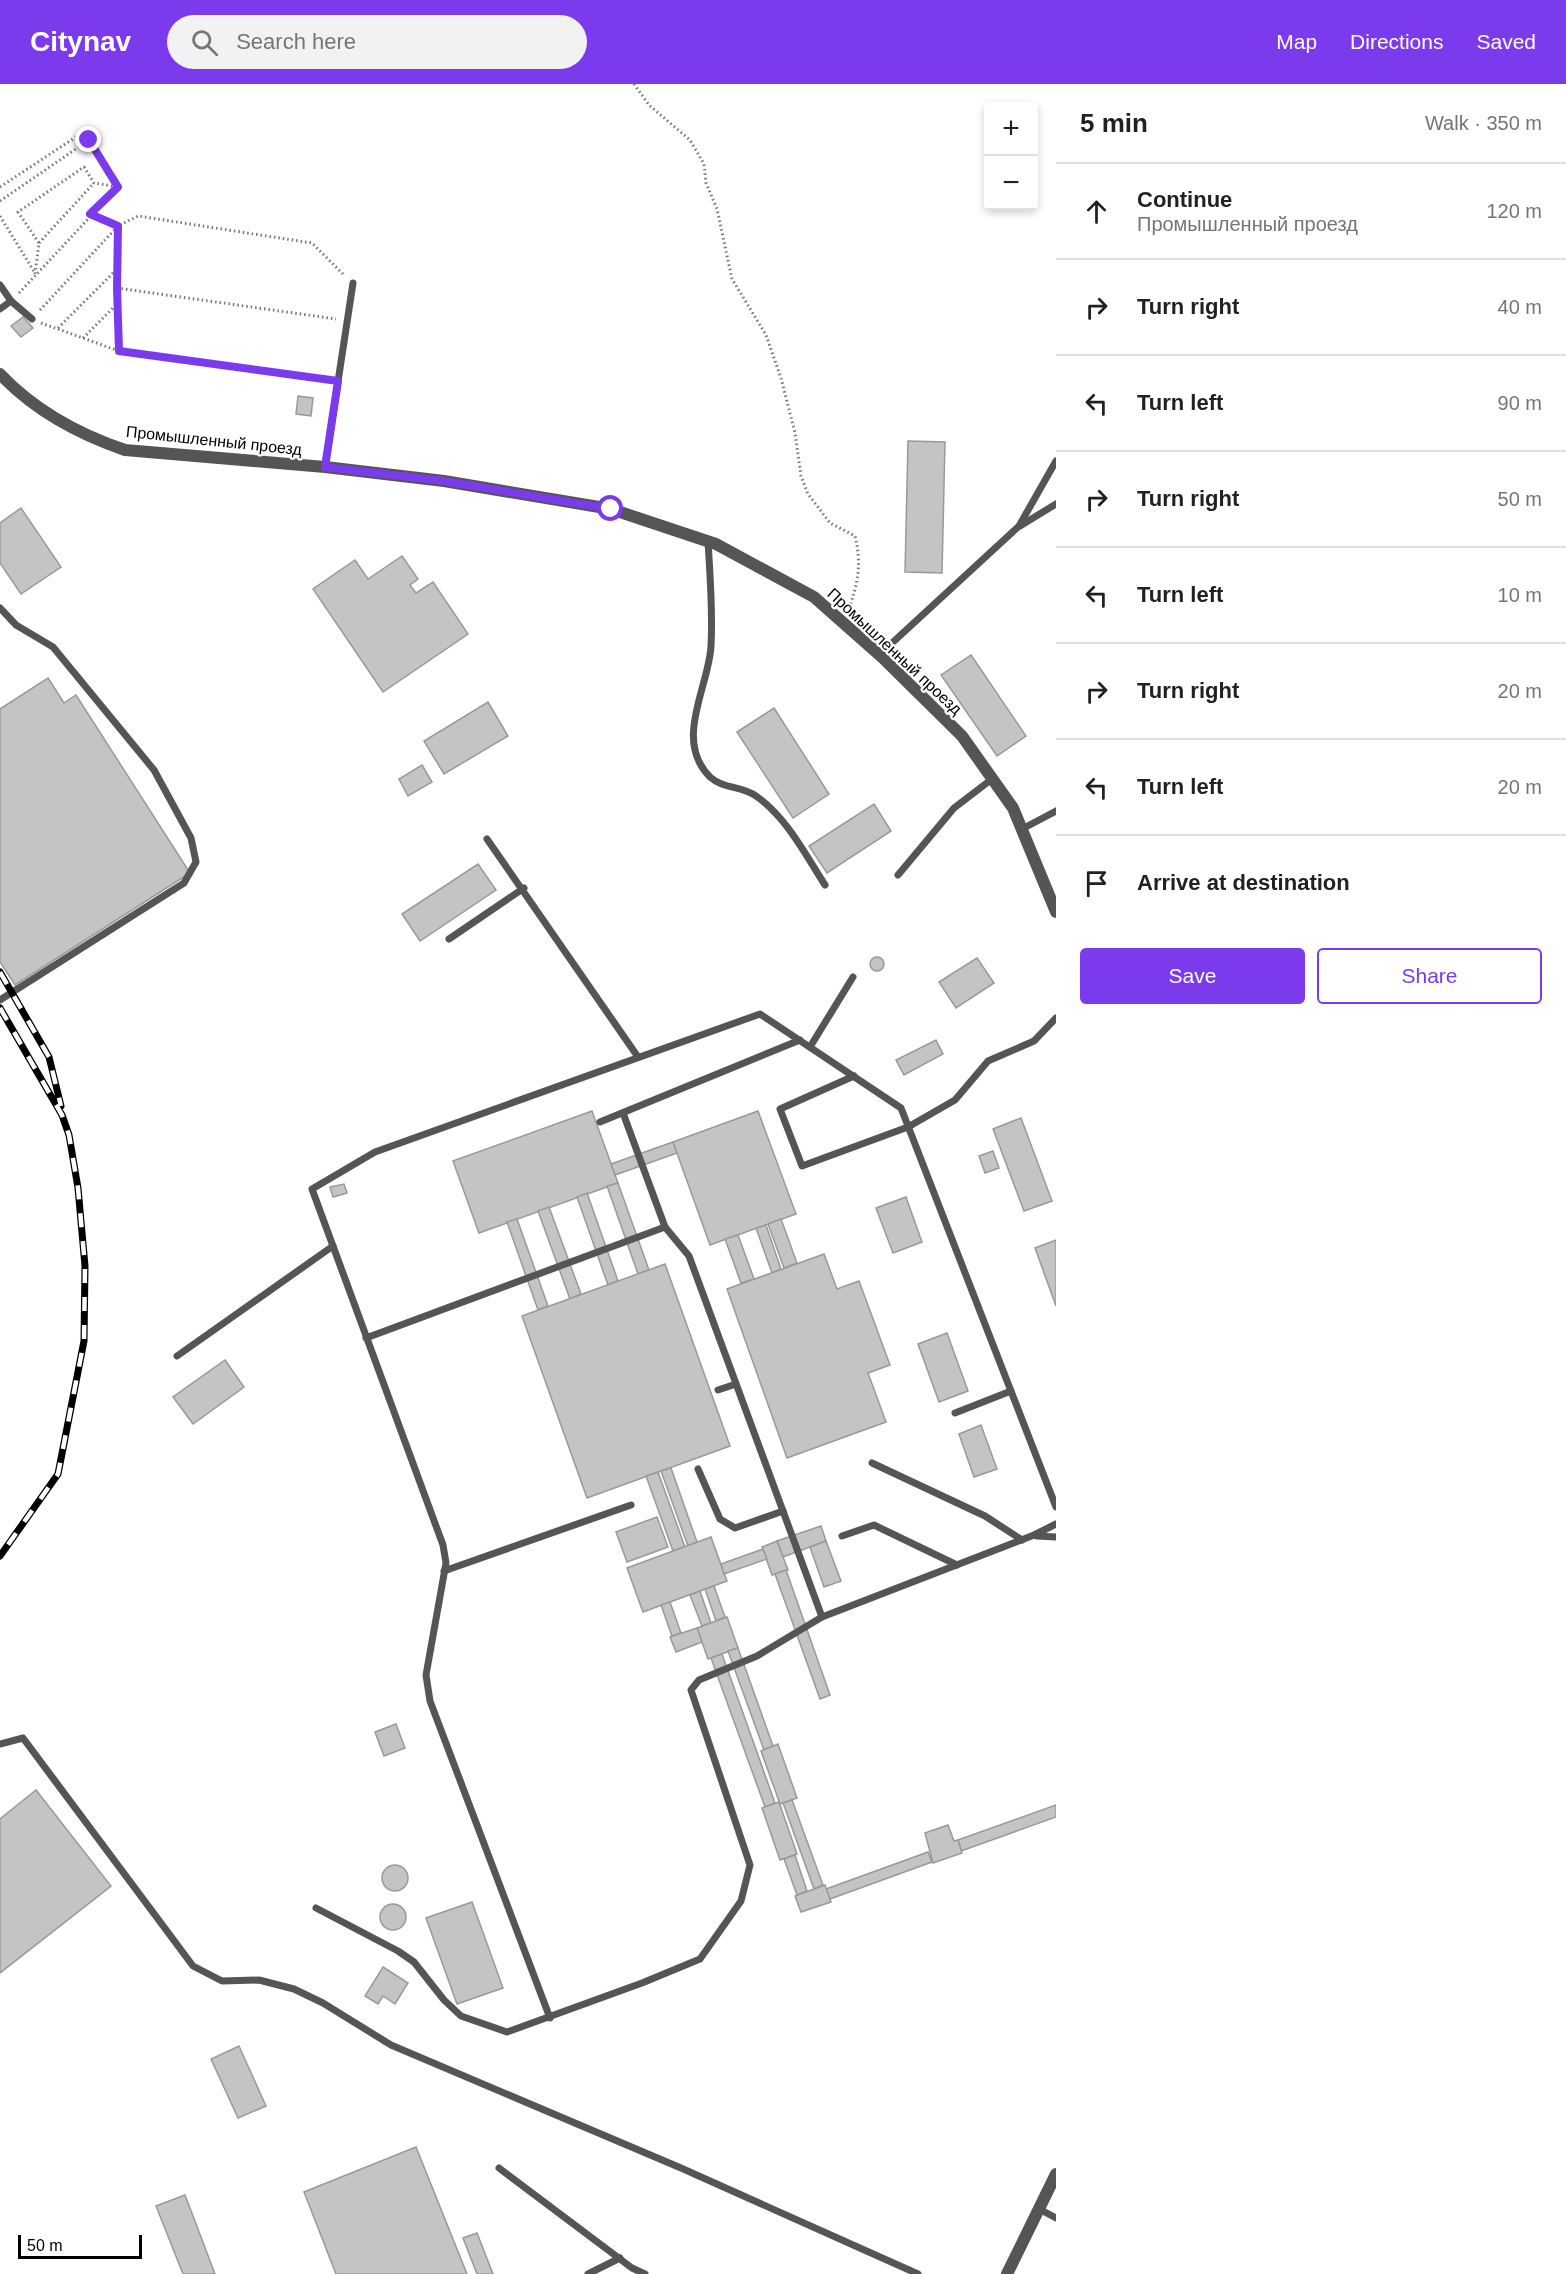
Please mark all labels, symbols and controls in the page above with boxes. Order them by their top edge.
search box [167,15,587,69]
text: Citynav [30,26,131,57]
icon: search [188,26,221,59]
text: Search here [236,29,356,54]
text: Map [1276,30,1317,53]
text: Directions [1350,30,1443,53]
text: Saved [1476,30,1536,53]
map controls [984,102,1038,210]
button: + [984,102,1038,156]
text: 5 min [1080,108,1148,138]
text: Walk · 350 m [1425,112,1542,134]
route end [75,126,101,152]
button: − [984,156,1038,210]
text: Continue [1137,187,1232,212]
icon: ahead [1080,195,1113,228]
text: 120 m [1486,200,1542,222]
text: Промышленный проезд [1137,213,1358,235]
icon: right [1080,291,1113,324]
text: Turn right [1137,294,1239,319]
text: 40 m [1498,296,1542,318]
icon: left [1080,387,1113,420]
text: Turn left [1137,390,1223,415]
text: 90 m [1498,392,1542,414]
street label: Промышленный проезд [125,423,303,458]
icon: right [1080,483,1113,516]
text: Turn right [1137,486,1239,511]
text: 50 m [1498,488,1542,510]
route start [597,495,623,521]
icon: left [1080,579,1113,612]
text: Turn left [1137,582,1223,607]
text: 10 m [1498,584,1542,606]
street label: Промышленный проезд [824,585,966,718]
icon: right [1080,675,1113,708]
text: Turn right [1137,678,1239,703]
text: 20 m [1498,680,1542,702]
icon: left [1080,771,1113,804]
text: Turn left [1137,774,1223,799]
text: 20 m [1498,776,1542,798]
icon: arrive [1080,867,1113,900]
text: Arrive at destination [1137,870,1350,895]
button: Save [1080,948,1305,1004]
button: Share [1317,948,1542,1004]
scale bar [18,2232,142,2260]
text: 50 m [27,2237,63,2254]

